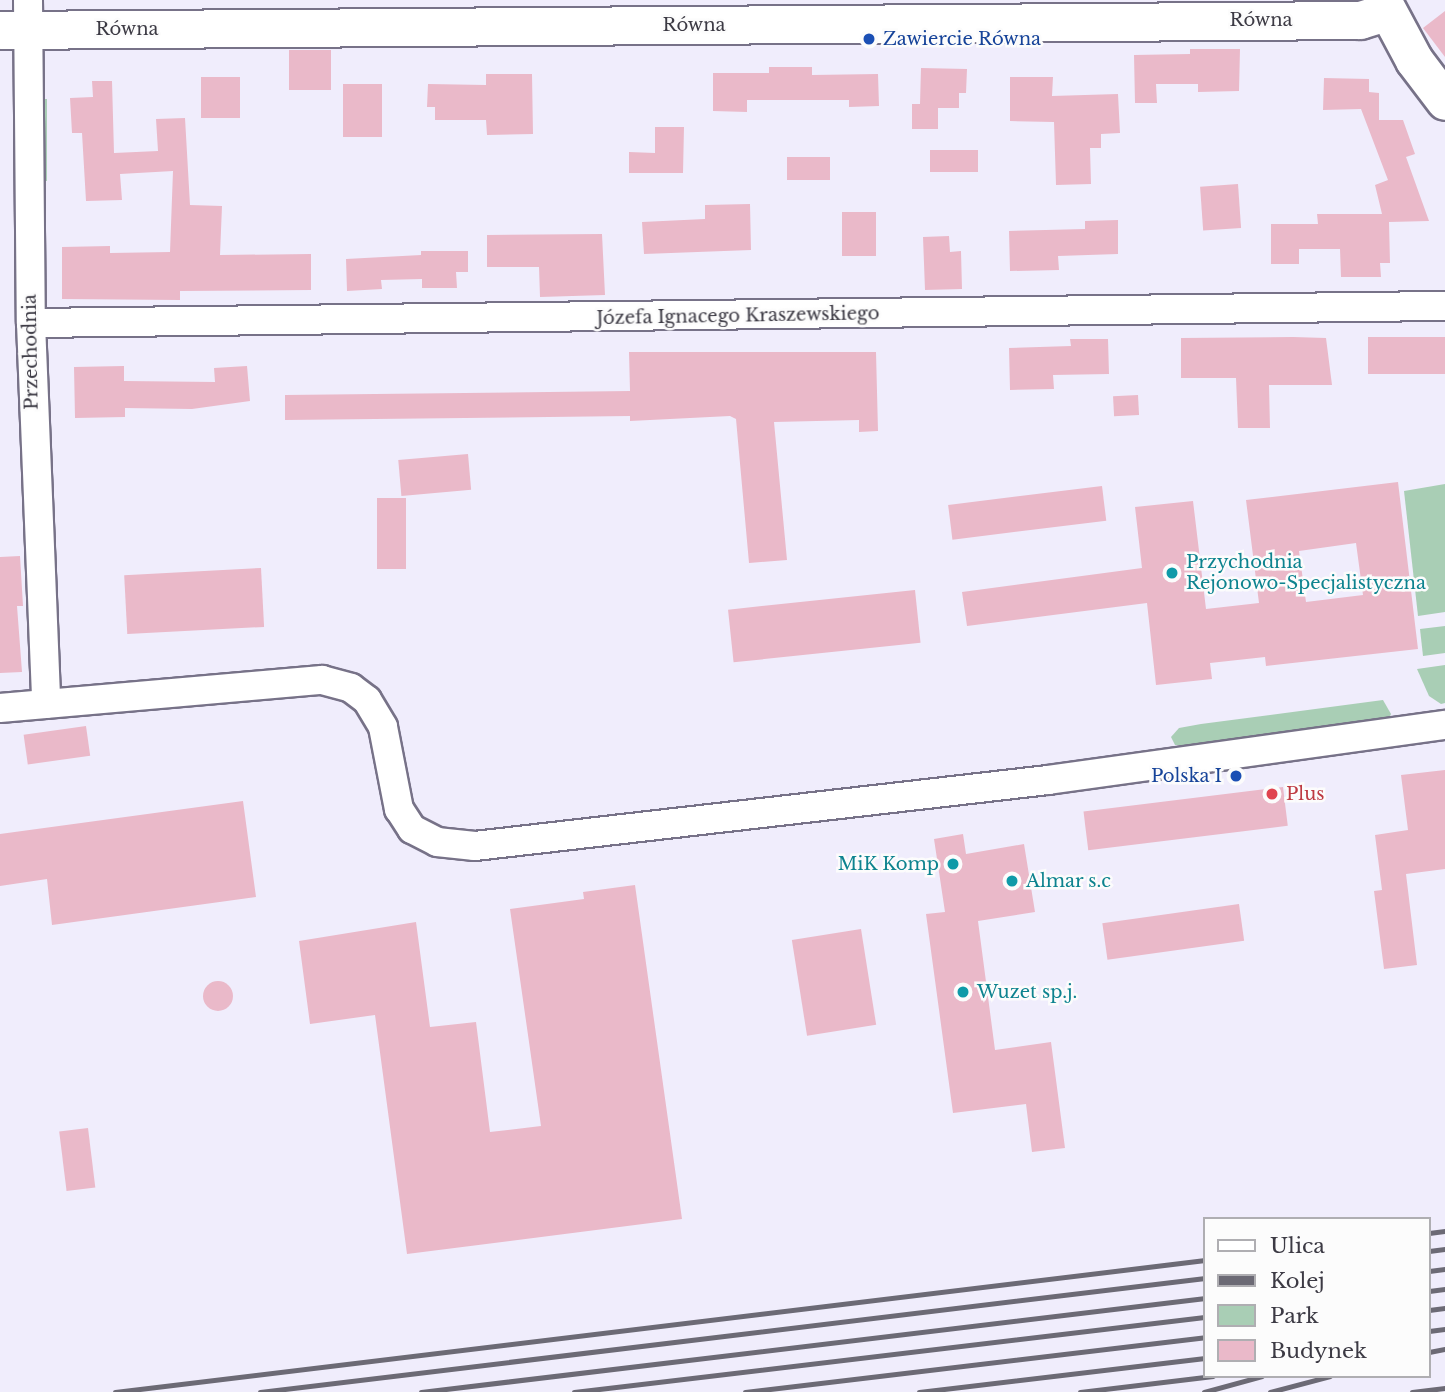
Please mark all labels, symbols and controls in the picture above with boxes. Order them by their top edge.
street label: Równa [1229,9,1293,31]
street label: Równa [662,14,726,36]
street label: Równa [95,18,159,40]
place label: Zawiercie Równa [883,28,1041,50]
marker: Zawiercie Równa [861,31,877,47]
street label: Przechodnia [19,294,43,410]
street label: Józefa Ignacego Kraszewskiego [596,303,880,329]
place label: Przychodnia Rejonowo-Specjalistyczna [1186,552,1426,594]
marker: Przychodnia Rejonowo-Specjalistyczna [1164,565,1180,581]
place label: Polska I [1151,765,1222,787]
marker: Polska I [1228,768,1244,784]
place label: Plus [1286,783,1324,805]
marker: Plus [1264,786,1280,802]
place label: MiK Komp [837,853,939,875]
marker: MiK Komp [945,856,961,872]
place label: Almar s.c [1026,870,1111,892]
marker: Almar s.c [1004,873,1020,889]
place label: Wuzet sp.j. [977,981,1077,1003]
marker: Wuzet sp.j. [955,984,971,1000]
legend [1204,1217,1431,1378]
text: Ulica [1270,1233,1325,1259]
text: Kolej [1270,1268,1325,1294]
text: Park [1270,1303,1319,1329]
text: Budynek [1270,1338,1367,1364]

